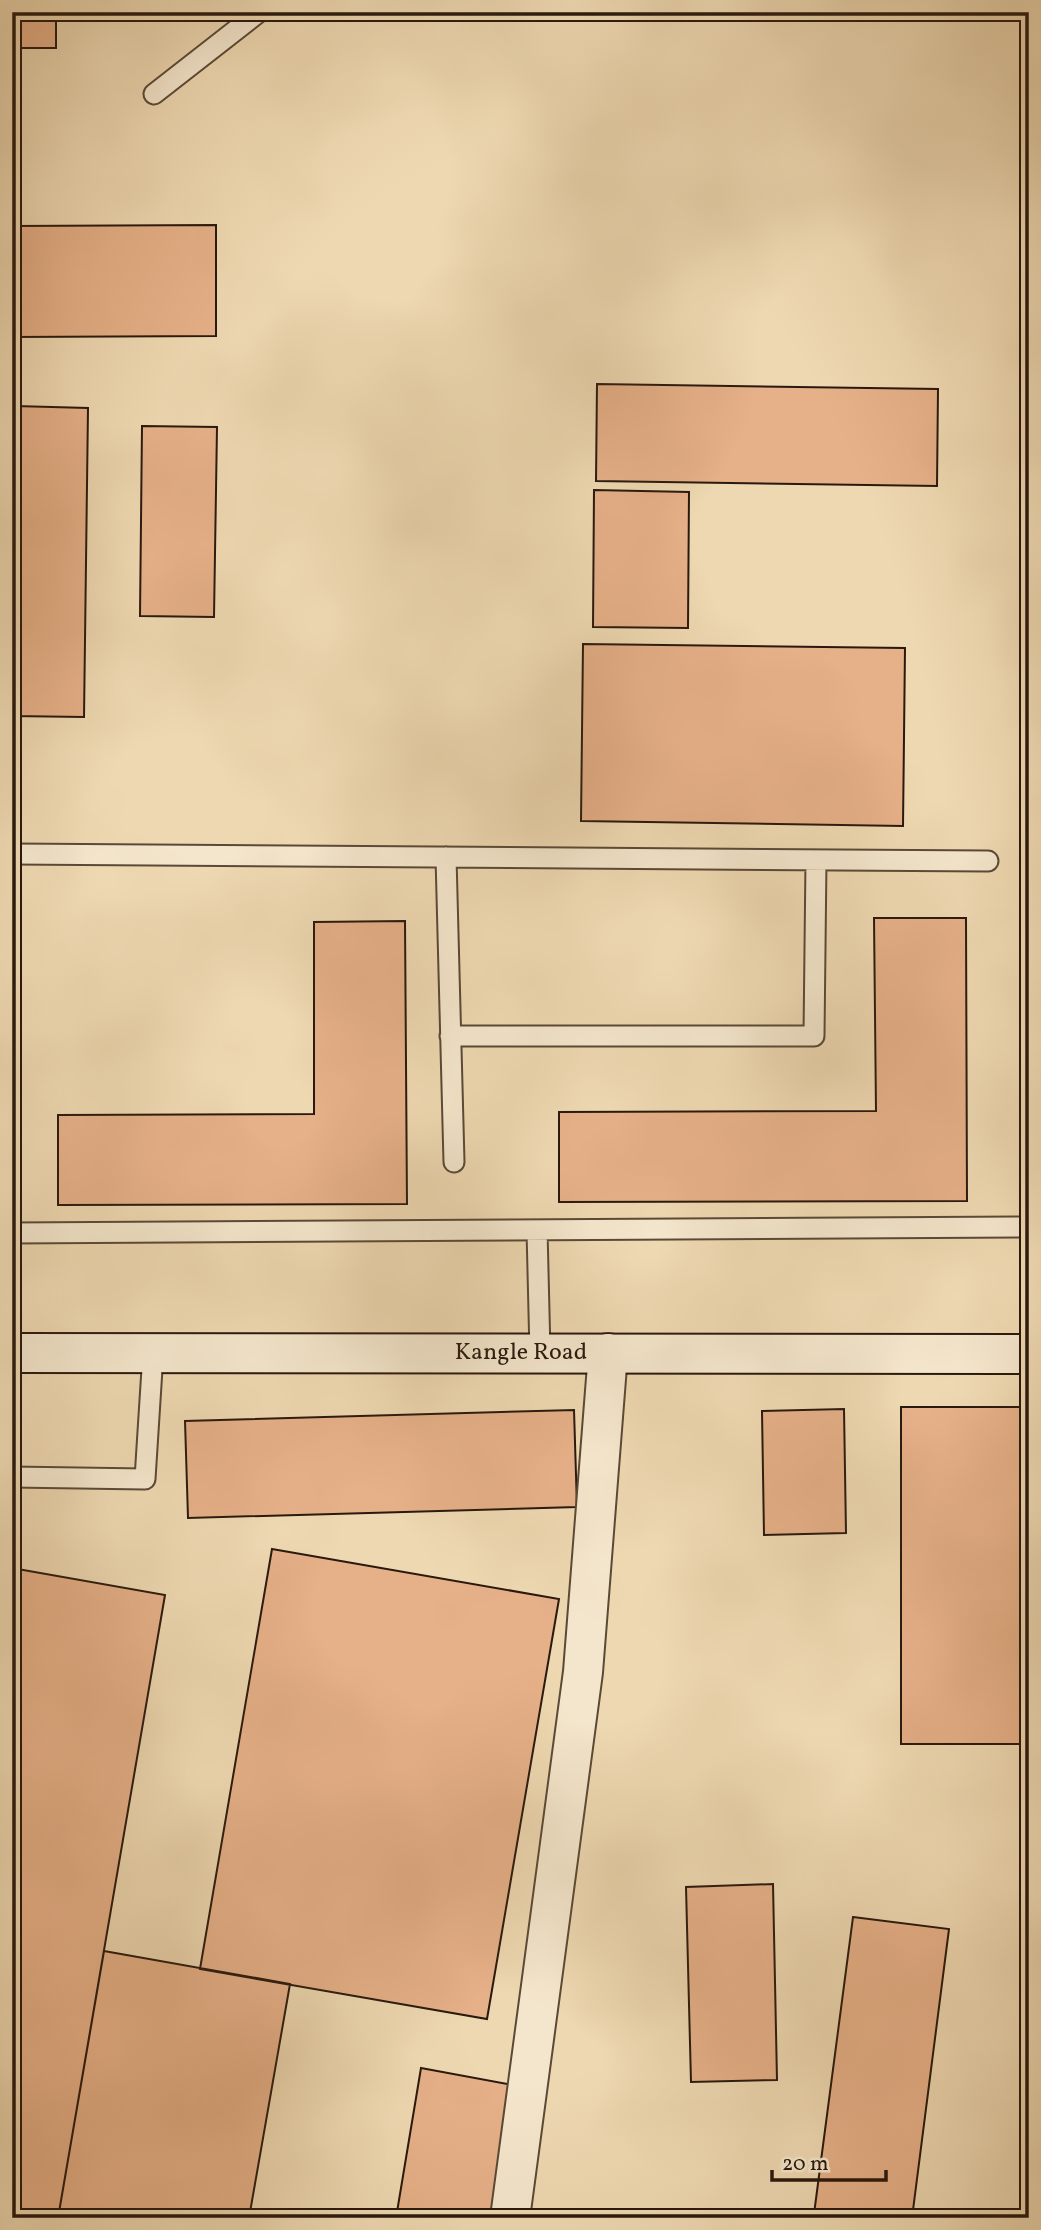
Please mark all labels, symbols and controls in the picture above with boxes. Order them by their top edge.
street label: Kangle Road [455,1336,587,1370]
scale bar [772,2139,885,2183]
text: 20 m [782,2150,828,2179]

